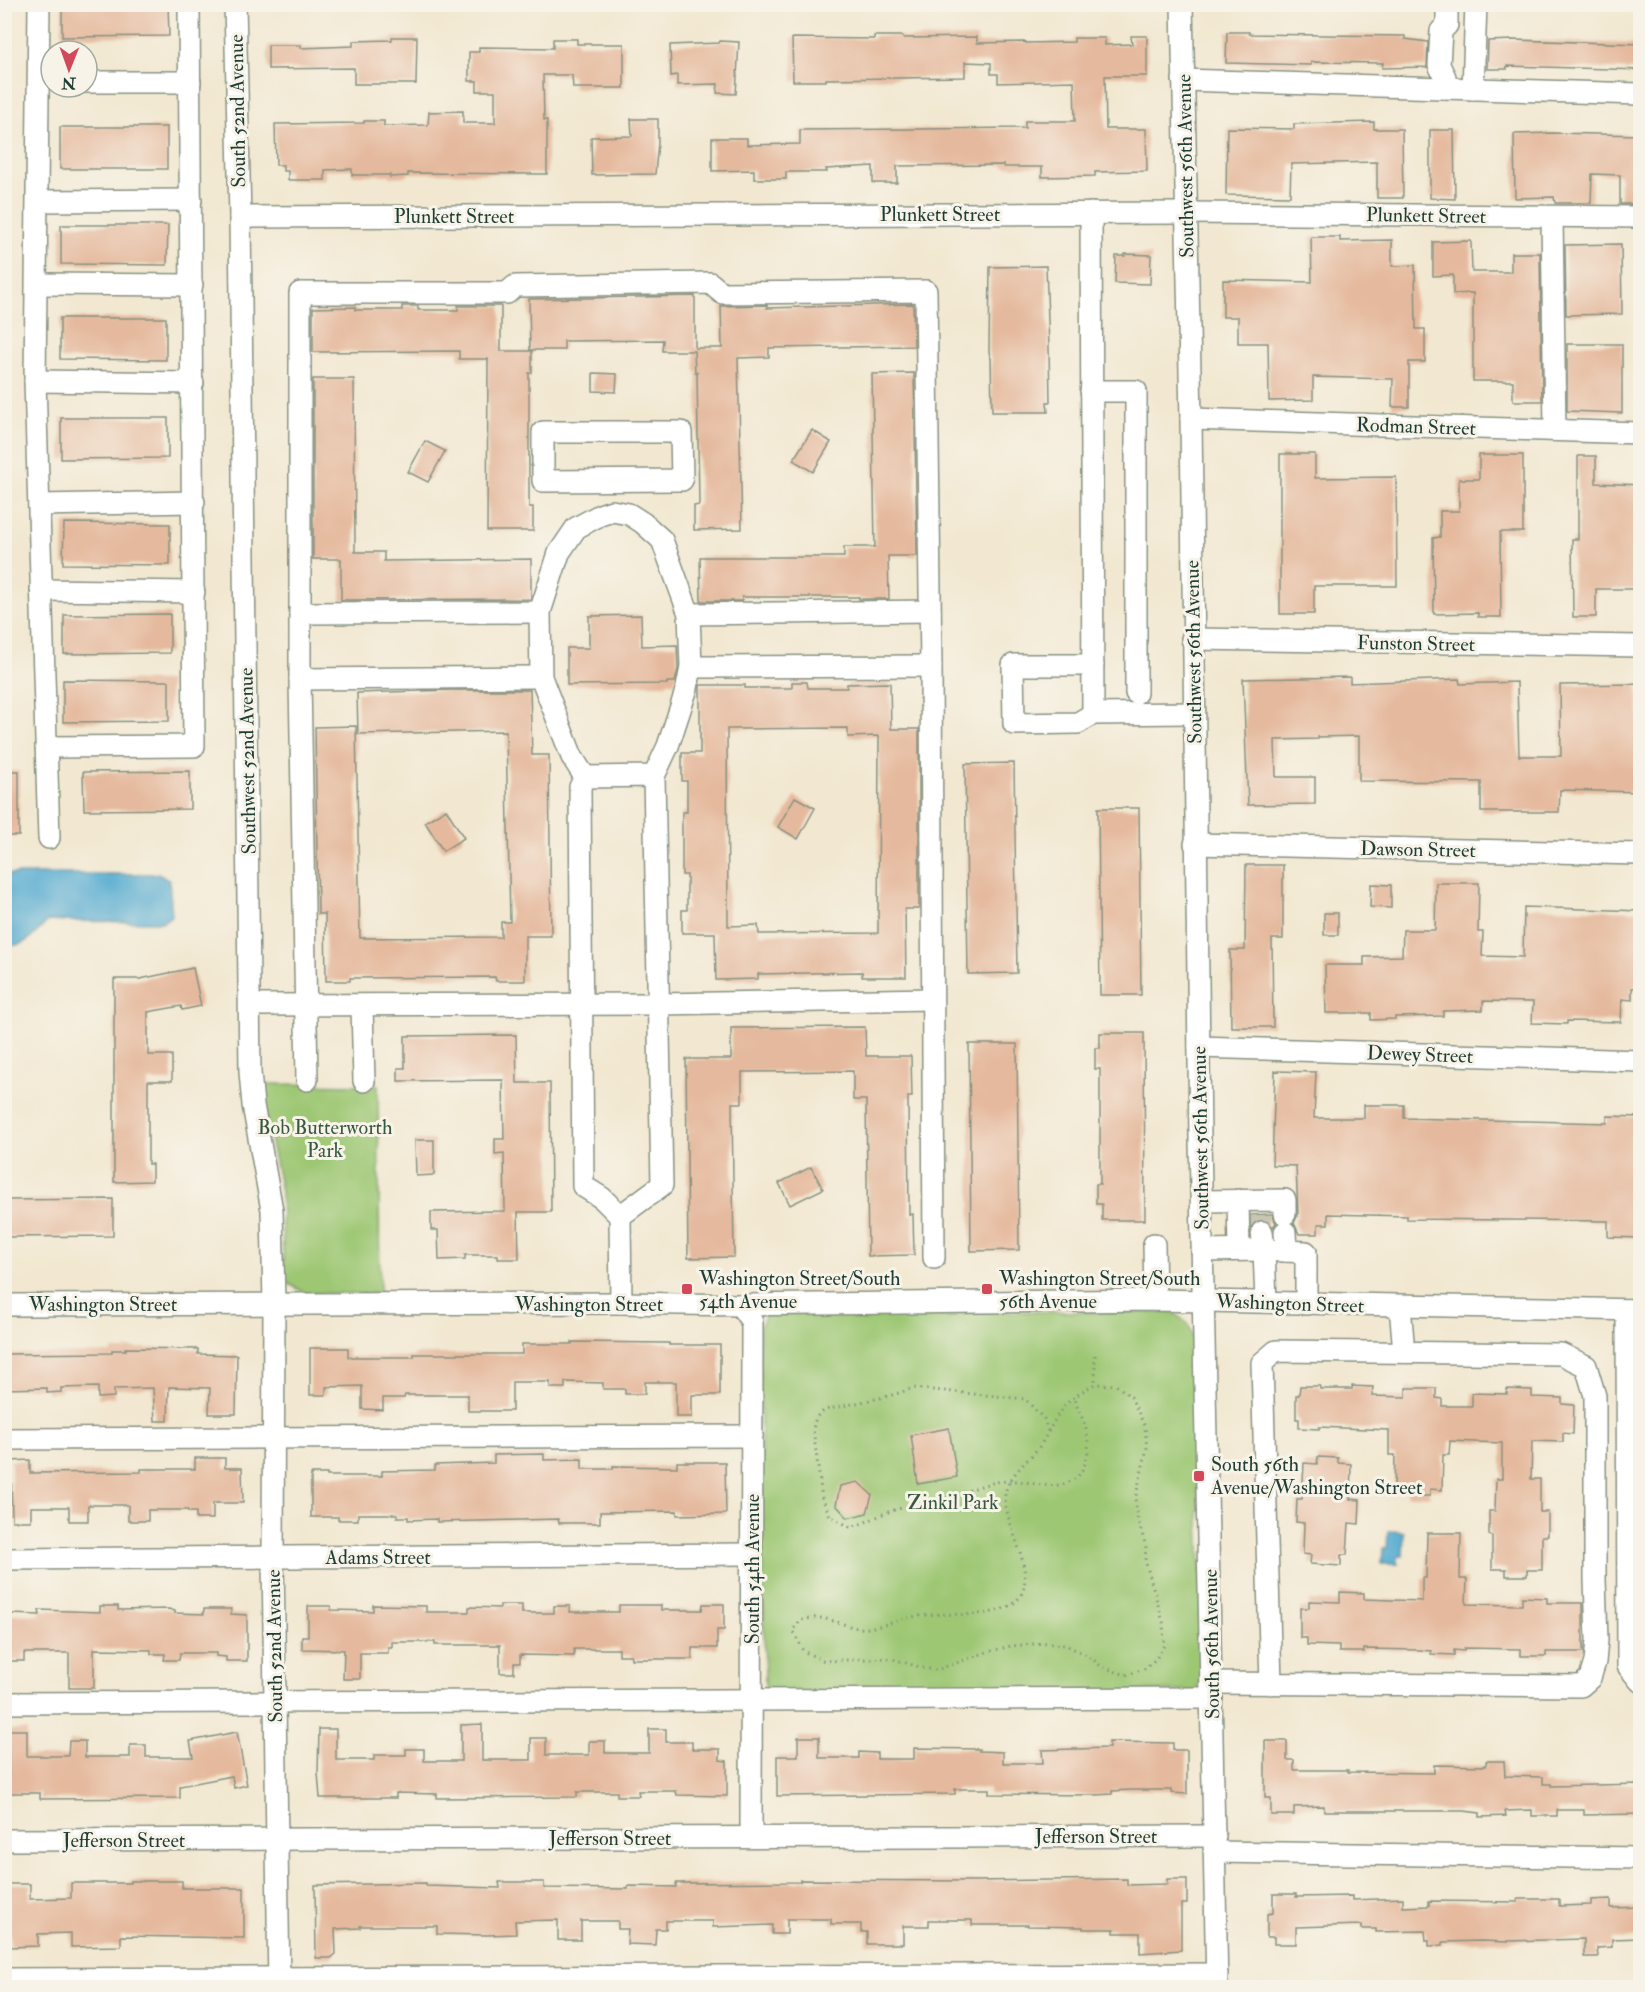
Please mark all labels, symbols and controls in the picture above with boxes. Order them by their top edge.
street label: South 52nd Avenue [224,34,251,188]
north arrow [39,39,99,99]
text: N [61,73,77,93]
street label: Southwest 56th Avenue [1171,74,1200,258]
street label: Plunkett Street [880,202,1001,227]
street label: Plunkett Street [1366,202,1487,229]
street label: Plunkett Street [394,204,515,229]
street label: Rodman Street [1356,412,1477,441]
street label: Southwest 56th Avenue [1179,560,1208,744]
street label: Funston Street [1357,630,1476,657]
street label: Southwest 52nd Avenue [233,667,262,855]
street label: Dawson Street [1360,836,1477,863]
street label: Dewey Street [1366,1040,1474,1069]
street label: Southwest 56th Avenue [1186,1046,1215,1230]
park label: Bob Butterworth Park [257,1115,393,1163]
place label: Washington Street/South 54th Avenue [698,1266,901,1314]
place label: Washington Street/South 56th Avenue [998,1266,1201,1314]
marker: Washington Street/South 54th Avenue [680,1282,694,1296]
marker: Washington Street/South 56th Avenue [980,1282,994,1296]
street label: Washington Street [1214,1288,1365,1319]
street label: Washington Street [28,1292,178,1317]
street label: Washington Street [514,1292,664,1317]
place label: South 56th Avenue/Washington Street [1210,1452,1423,1500]
marker: South 56th Avenue/Washington Street [1192,1469,1206,1483]
park label: Zinkil Park [907,1490,999,1515]
street label: South 54th Avenue [740,1494,765,1644]
street label: Adams Street [324,1545,431,1570]
street label: South 52nd Avenue [261,1569,288,1723]
street label: South 56th Avenue [1198,1569,1225,1719]
street label: Jefferson Street [1034,1824,1158,1849]
street label: Jefferson Street [548,1826,672,1851]
street label: Jefferson Street [62,1828,186,1853]

